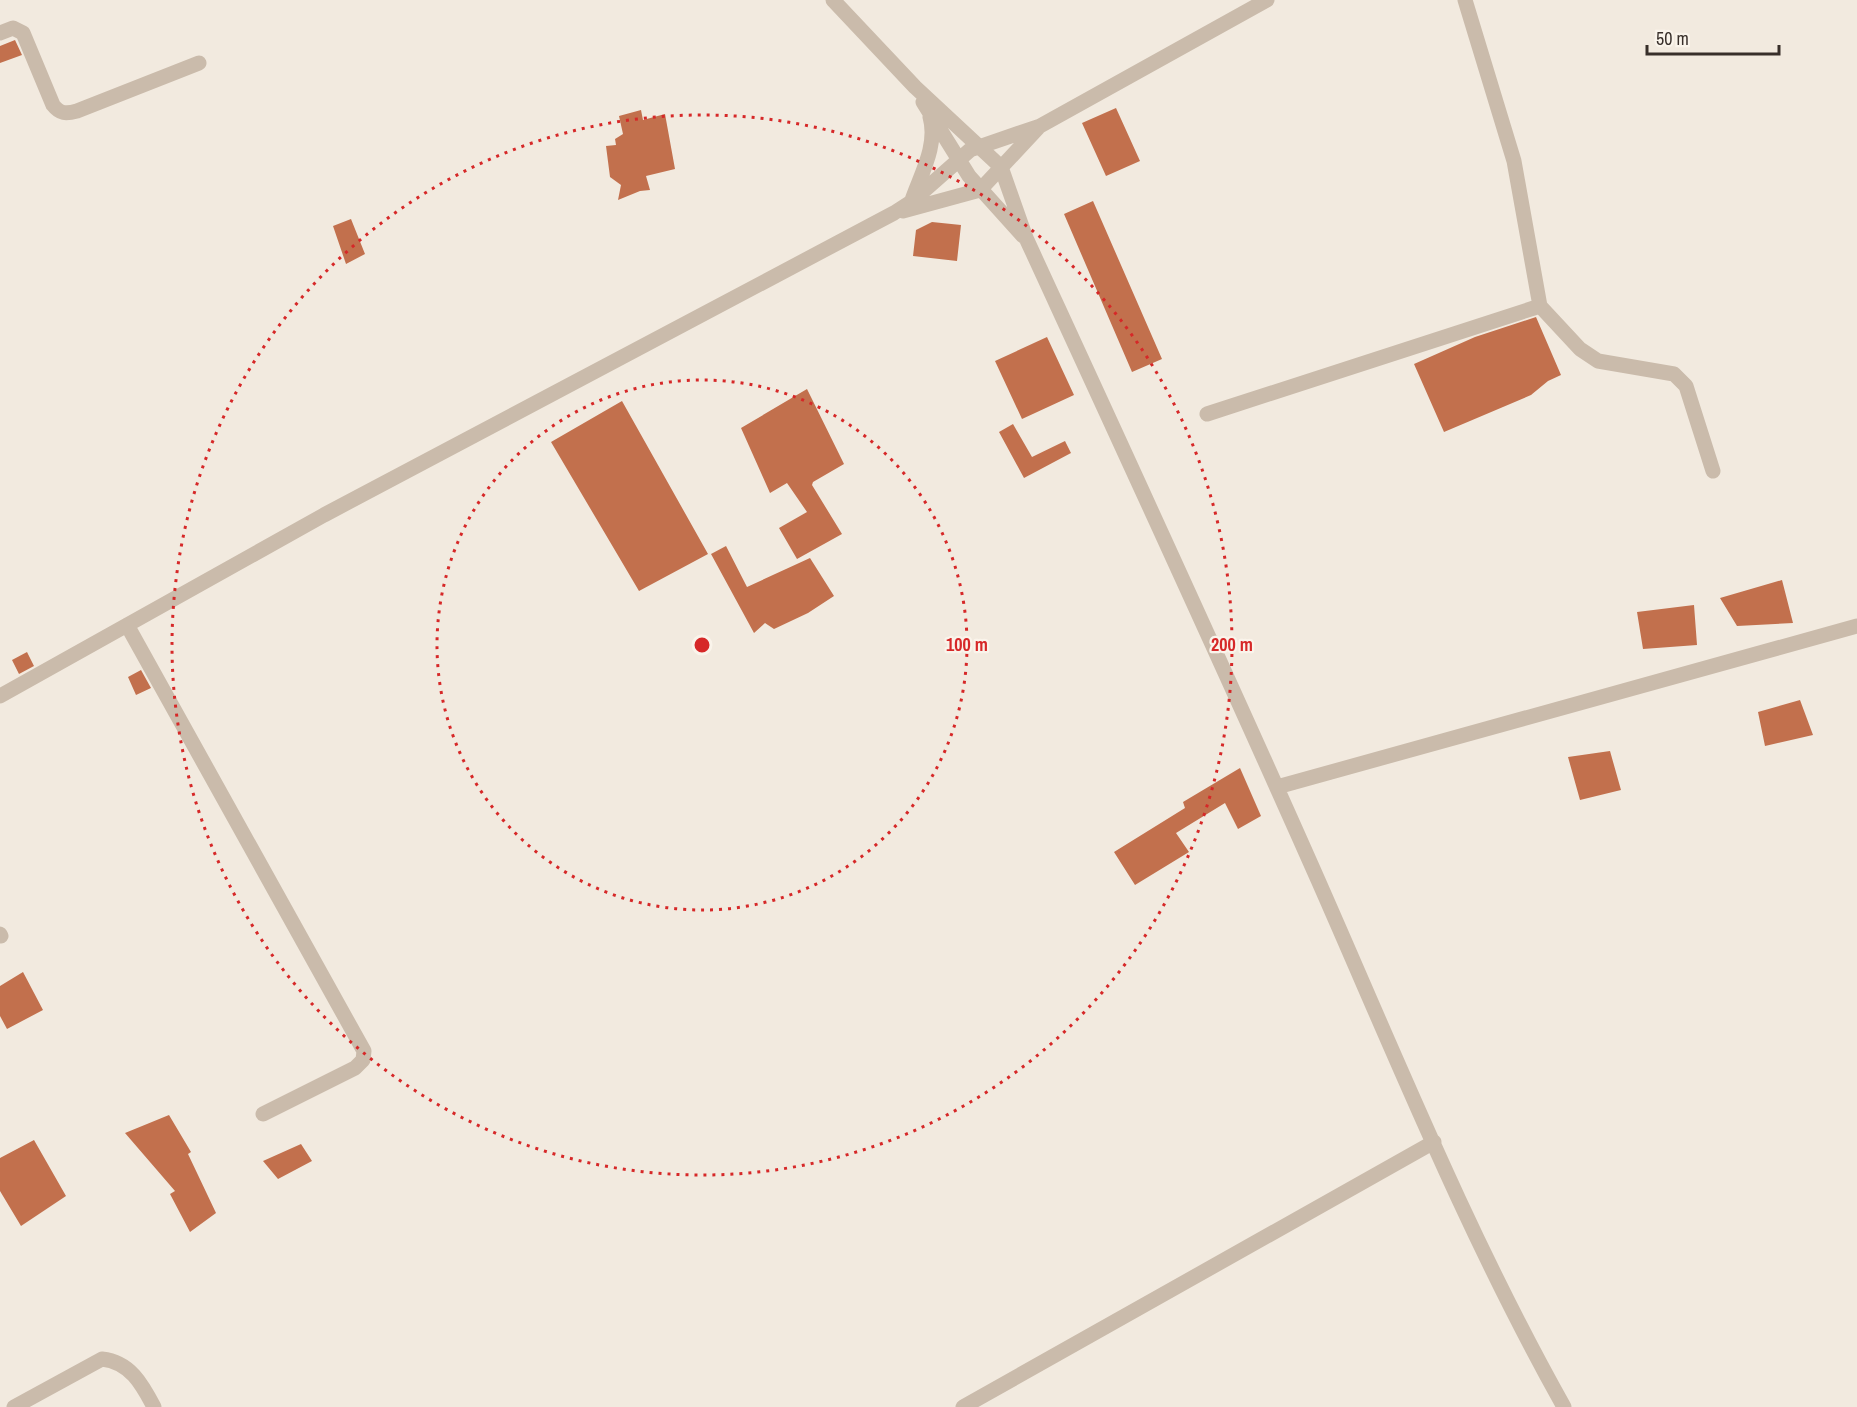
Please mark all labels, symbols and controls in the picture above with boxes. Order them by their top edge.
scale bar [1647,18,1779,56]
text: 50 m [1656,26,1689,51]
text: 100 m [946,632,988,657]
text: 200 m [1211,632,1253,657]
centre of rings [692,635,712,655]

